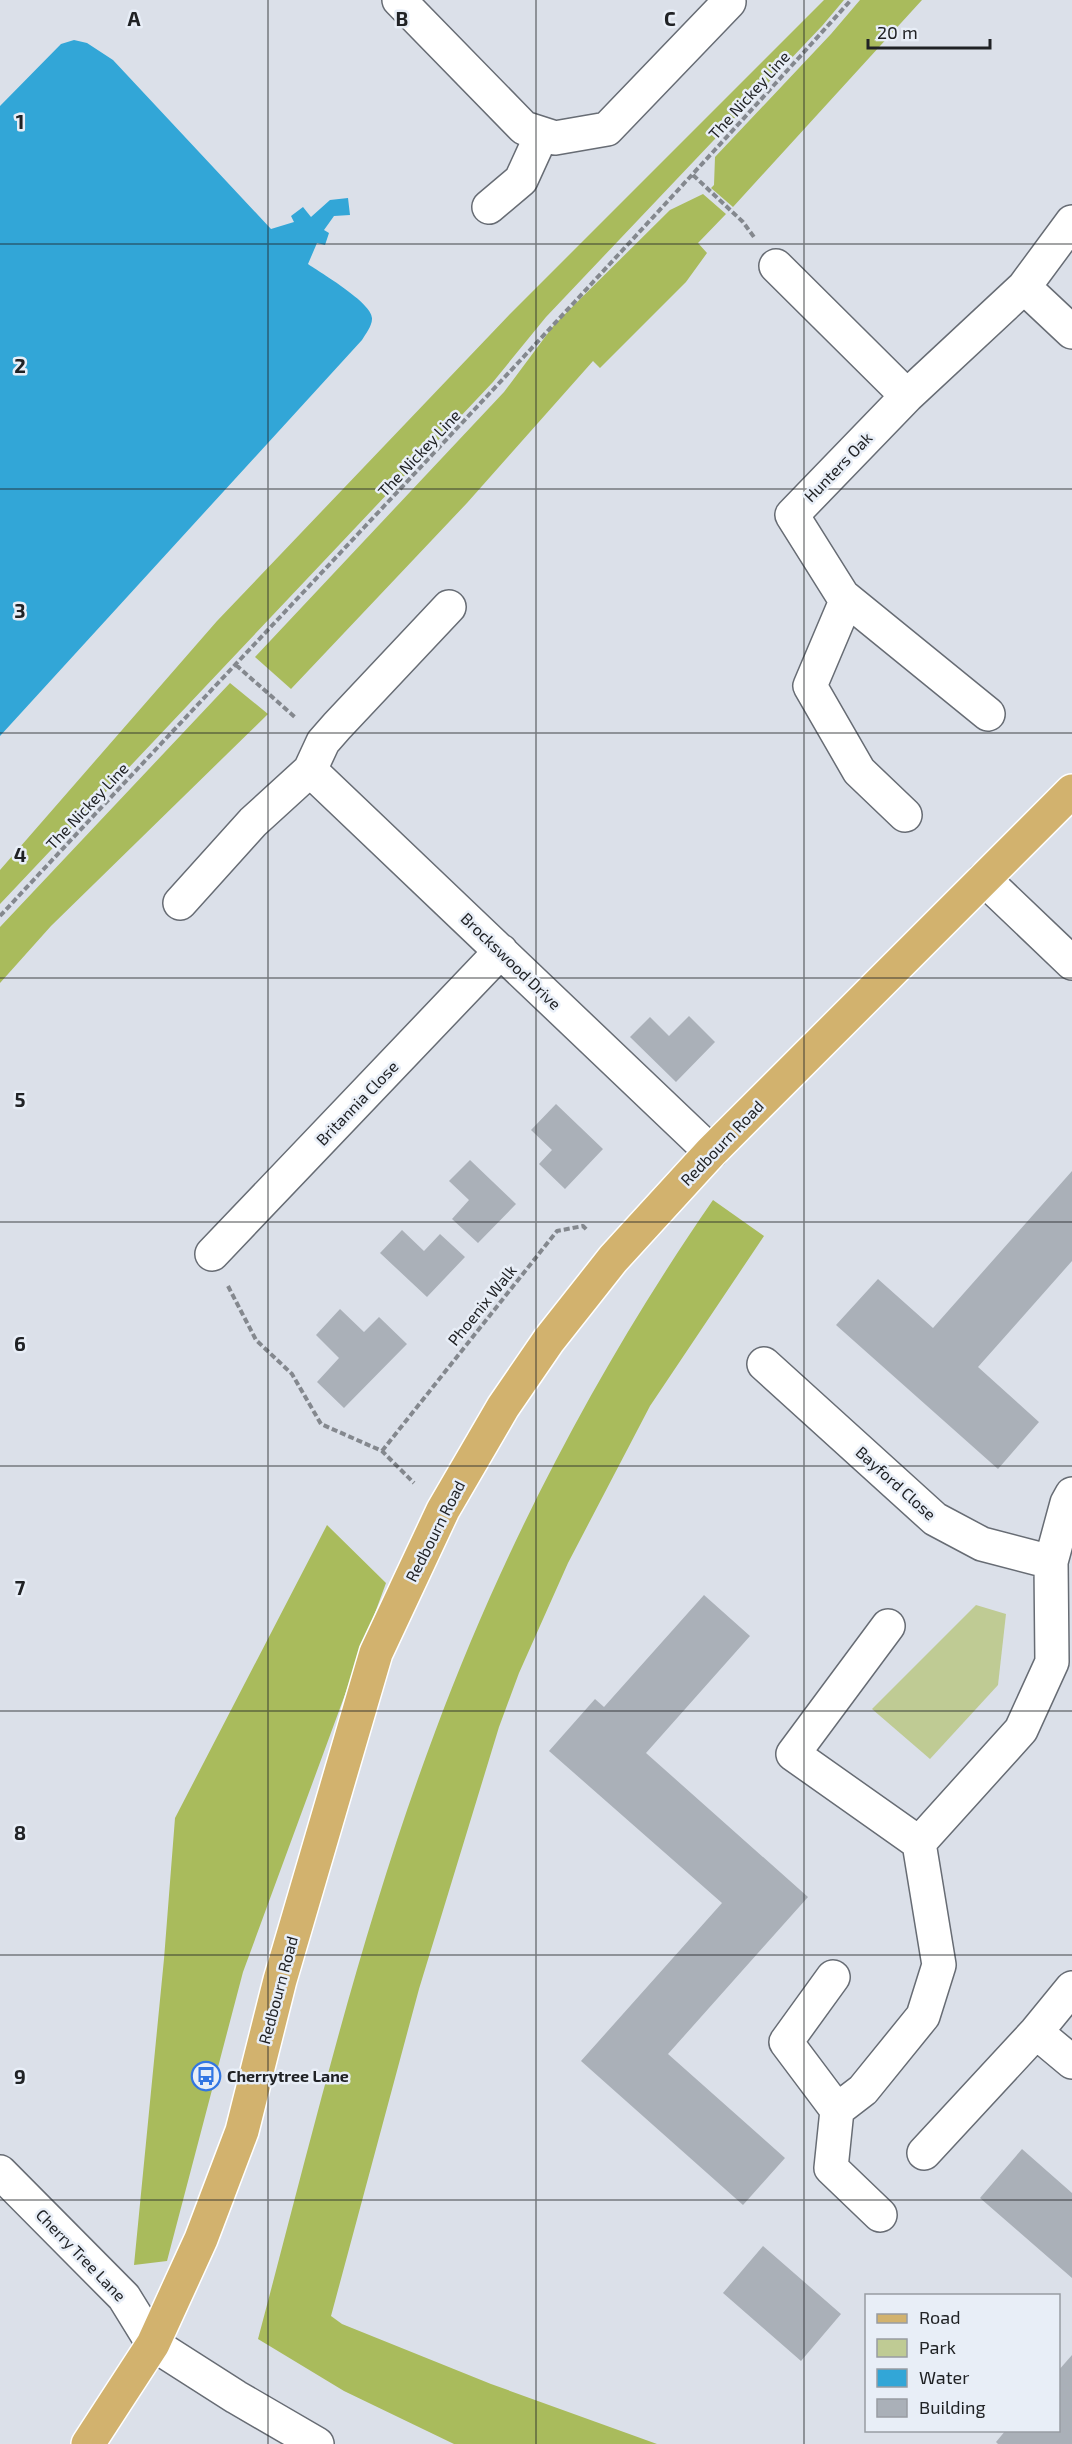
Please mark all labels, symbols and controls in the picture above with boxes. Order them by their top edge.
text: A [127,6,141,30]
text: B [396,6,408,30]
text: C [664,6,676,30]
scale bar [868,12,990,50]
text: 20 m [877,21,918,43]
street label: The Nickey Line [704,47,793,143]
text: 1 [16,109,24,133]
text: 2 [14,353,26,377]
street label: The Nickey Line [373,405,464,500]
street label: Hunters Oak [800,428,876,505]
text: 3 [14,598,26,622]
street label: The Nickey Line [41,758,132,853]
text: 4 [14,842,27,866]
street label: Brockswood Drive [458,908,565,1013]
street label: Britannia Close [312,1057,402,1149]
text: 5 [14,1087,26,1111]
street label: Redbourn Road [676,1096,767,1189]
street label: Phoenix Walk [443,1261,520,1349]
text: 6 [14,1331,26,1355]
street label: Bayford Close [852,1442,940,1523]
street label: Redbourn Road [401,1477,468,1585]
text: 7 [15,1575,26,1599]
text: 8 [14,1820,26,1844]
street label: Redbourn Road [254,1934,301,2046]
bus stop icon: Cherrytree Lane [190,2060,222,2092]
text: 9 [14,2064,26,2088]
place label: Cherrytree Lane [227,2066,349,2086]
street label: Cherry Tree Lane [33,2205,130,2305]
legend [865,2294,1060,2432]
text: Road [919,2306,960,2328]
text: Park [919,2336,956,2358]
text: Water [919,2366,969,2388]
text: Building [919,2396,986,2418]

